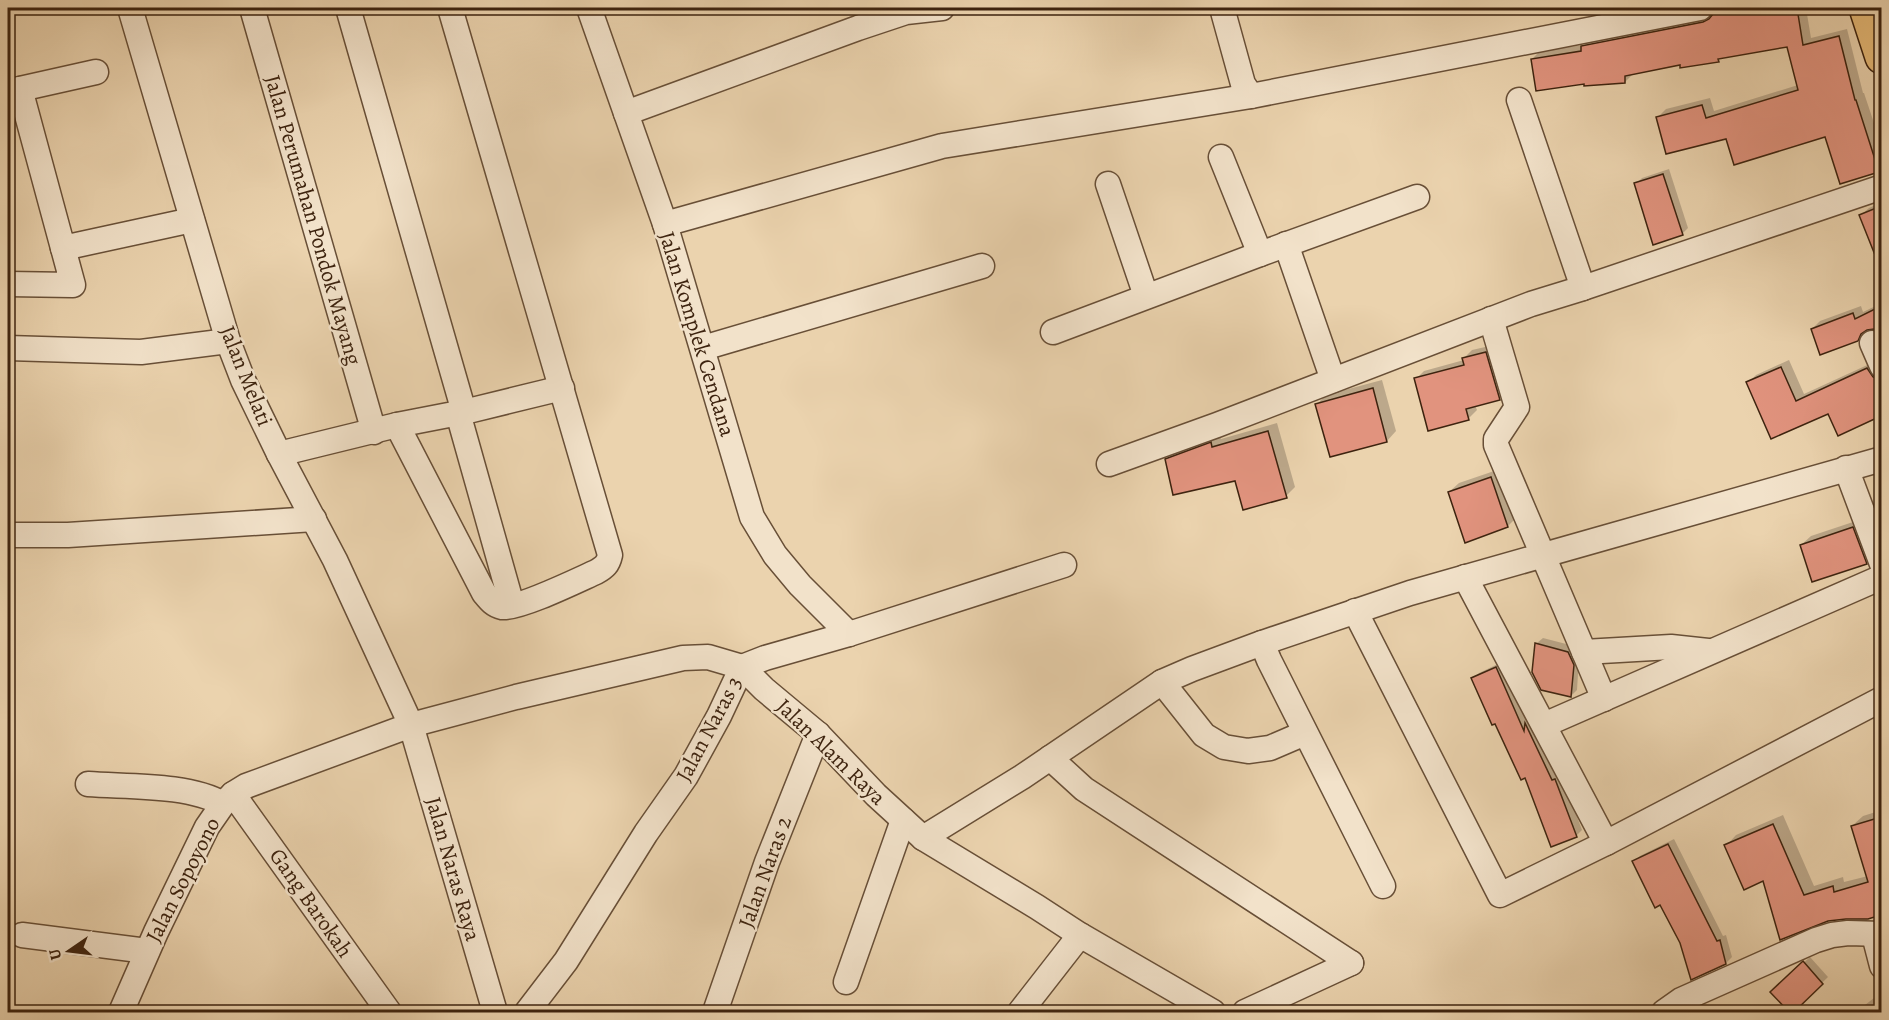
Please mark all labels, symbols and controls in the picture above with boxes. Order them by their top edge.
street label: Jalan Perumahan Pondok Mayang [257,72,369,368]
street label: Jalan Komplek Cendana [652,228,743,441]
street label: Jalan Melati [212,321,280,431]
street label: Jalan Naras 3 [669,671,749,787]
street label: Jalan Alam Raya [769,692,893,813]
street label: Jalan Naras Raya [418,793,488,945]
street label: Jalan Sopoyono [139,812,227,948]
street label: Jalan Naras 2 [731,812,799,932]
street label: Gang Barokah [262,842,360,964]
north arrow [39,921,99,981]
text: U [43,946,67,962]

